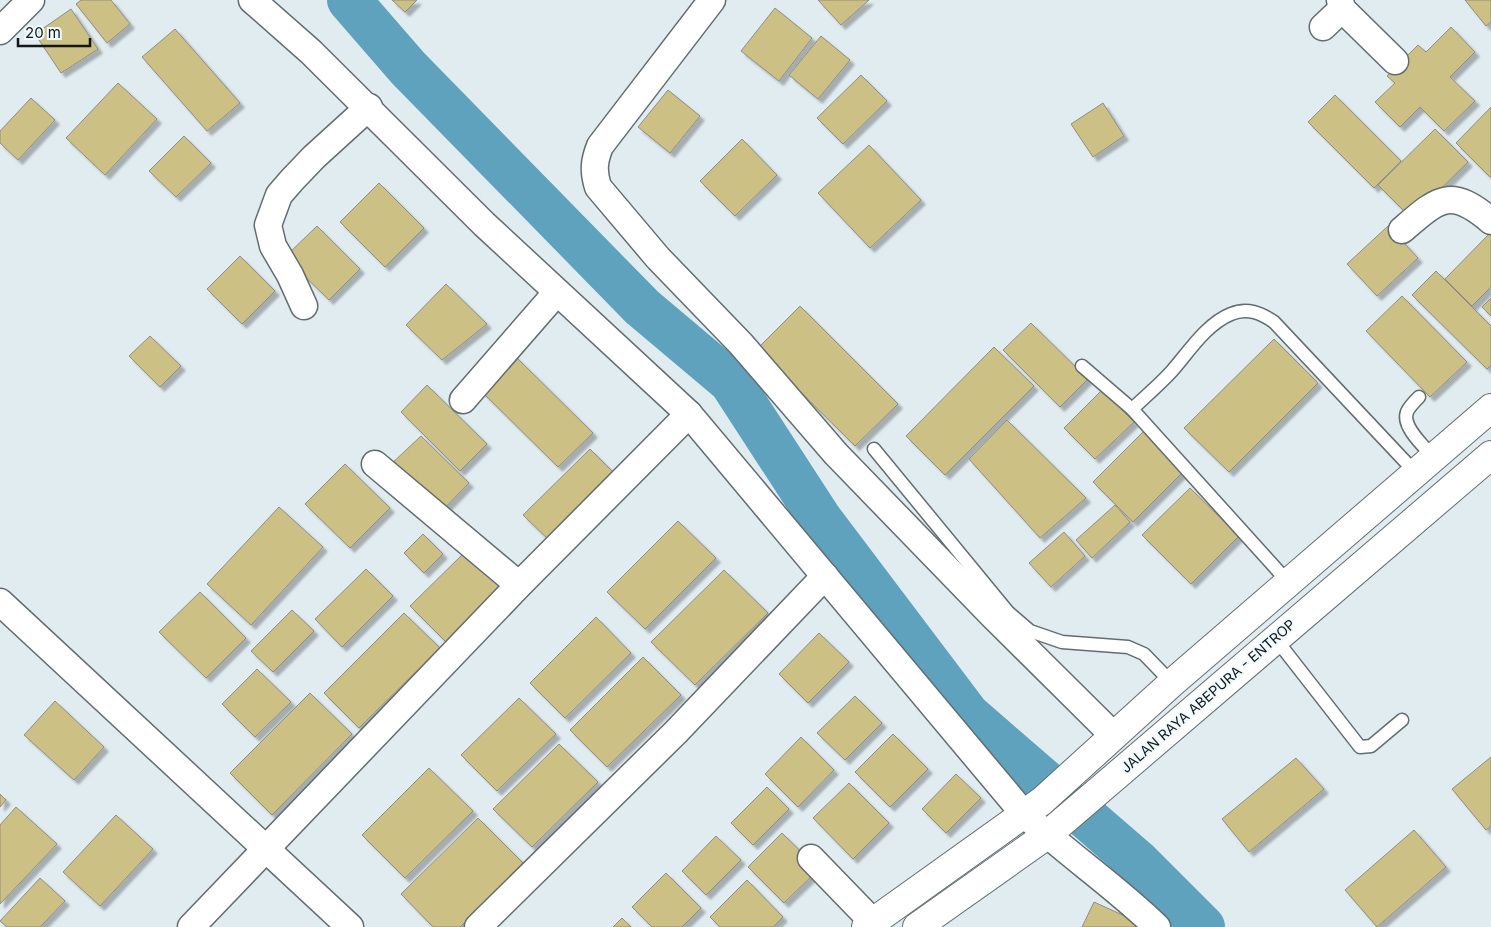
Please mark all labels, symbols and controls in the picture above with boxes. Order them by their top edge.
scale bar [18,15,90,47]
text: 20 m [25,23,61,42]
street label: JALAN RAYA ABEPURA - ENTROP [1117,615,1298,776]

